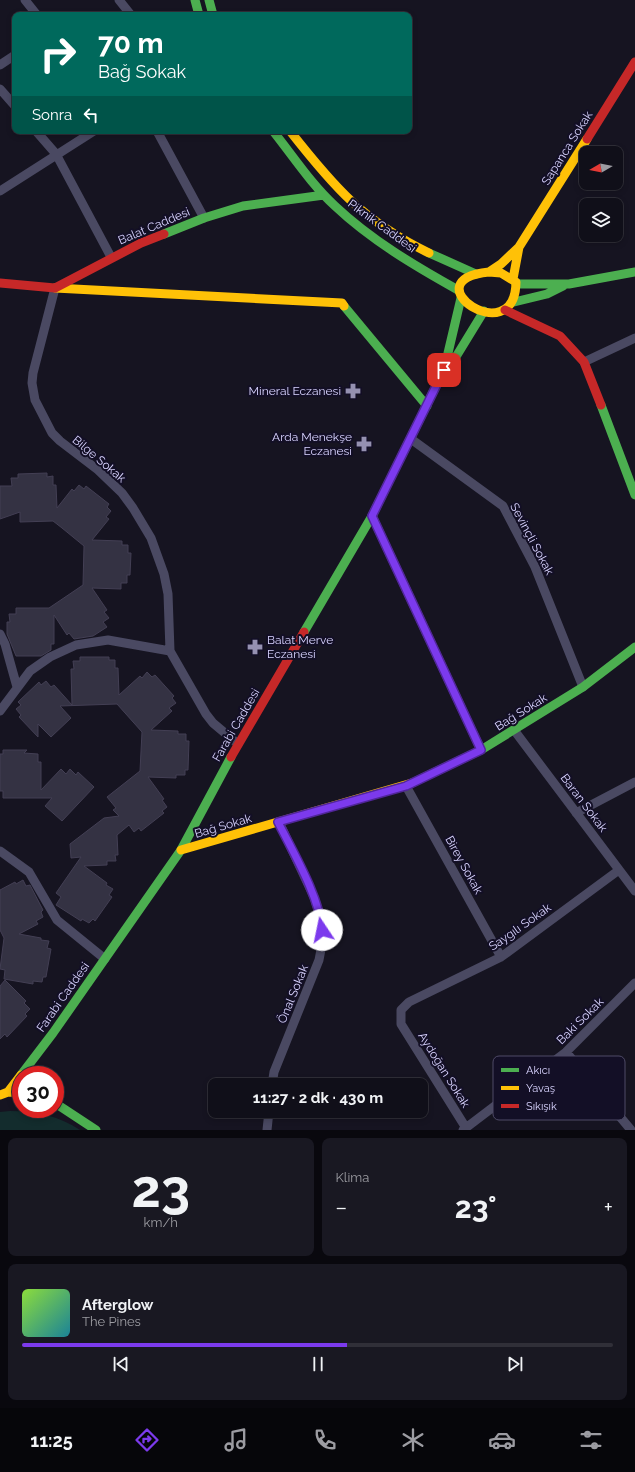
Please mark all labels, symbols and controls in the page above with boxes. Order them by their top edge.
text: 70 m [98,27,164,60]
icon: right [32,28,84,80]
text: Bağ Sokak [98,61,186,82]
icon: left [80,104,102,126]
text: Sonra [32,106,72,124]
street label: Sapanca Sokak [539,108,596,188]
north arrow [579,146,623,190]
map controls [579,146,623,242]
street label: Piknik Caddesi [345,197,419,255]
button: layers [579,198,623,242]
street label: Balat Caddesi [116,205,192,247]
pin [427,353,461,387]
icon: arrive [433,359,455,381]
pharmacy icon: Mineral Eczanesi [344,382,362,400]
place label: Mineral Eczanesi [249,384,341,398]
place label: Arda Menekşe Eczanesi [272,430,352,458]
street label: Bilge Sokak [70,433,129,486]
pharmacy icon: Arda Menekşe Eczanesi [355,435,373,453]
street label: Sevinçli Sokak [507,501,557,578]
place label: Balat Merve Eczanesi [267,633,333,661]
pharmacy icon: Balat Merve Eczanesi [246,638,264,656]
street label: Farabi Caddesi [209,686,263,764]
street label: Bağ Sokak [492,690,550,733]
street label: Baran Sokak [558,771,611,835]
street label: Bağ Sokak [193,811,254,841]
street label: Birey Sokak [442,833,486,897]
street label: Saygılı Sokak [486,900,554,954]
position arrow [301,909,343,951]
street label: Farabi Caddesi [34,959,92,1035]
street label: Önal Sokak [275,962,311,1025]
street label: Baki Sokak [554,994,607,1047]
street label: Aydoğan Sokak [415,1030,473,1111]
legend [493,1056,625,1120]
text: Akıcı [526,1064,550,1077]
speed limit sign: 30 [12,1066,64,1118]
text: Yavaş [526,1082,555,1095]
text: 11:27 · 2 dk · 430 m [253,1089,383,1107]
text: Sıkışık [526,1100,557,1113]
text: 23 [132,1158,190,1219]
text: Klima [336,1170,369,1185]
text: 23° [455,1190,496,1225]
text: − [336,1194,347,1220]
text: + [604,1194,613,1220]
text: km/h [144,1215,178,1230]
text: Afterglow [82,1296,153,1314]
text: The Pines [82,1314,141,1329]
icon: previous [110,1353,132,1375]
icon: pause [307,1353,329,1375]
icon: next [504,1353,526,1375]
icon: directions [133,1426,161,1454]
icon: music [222,1426,250,1454]
icon: phone [311,1426,339,1454]
icon: climate [399,1426,427,1454]
icon: car [488,1426,516,1454]
icon: filters [577,1426,605,1454]
text: 11:25 [30,1430,73,1451]

